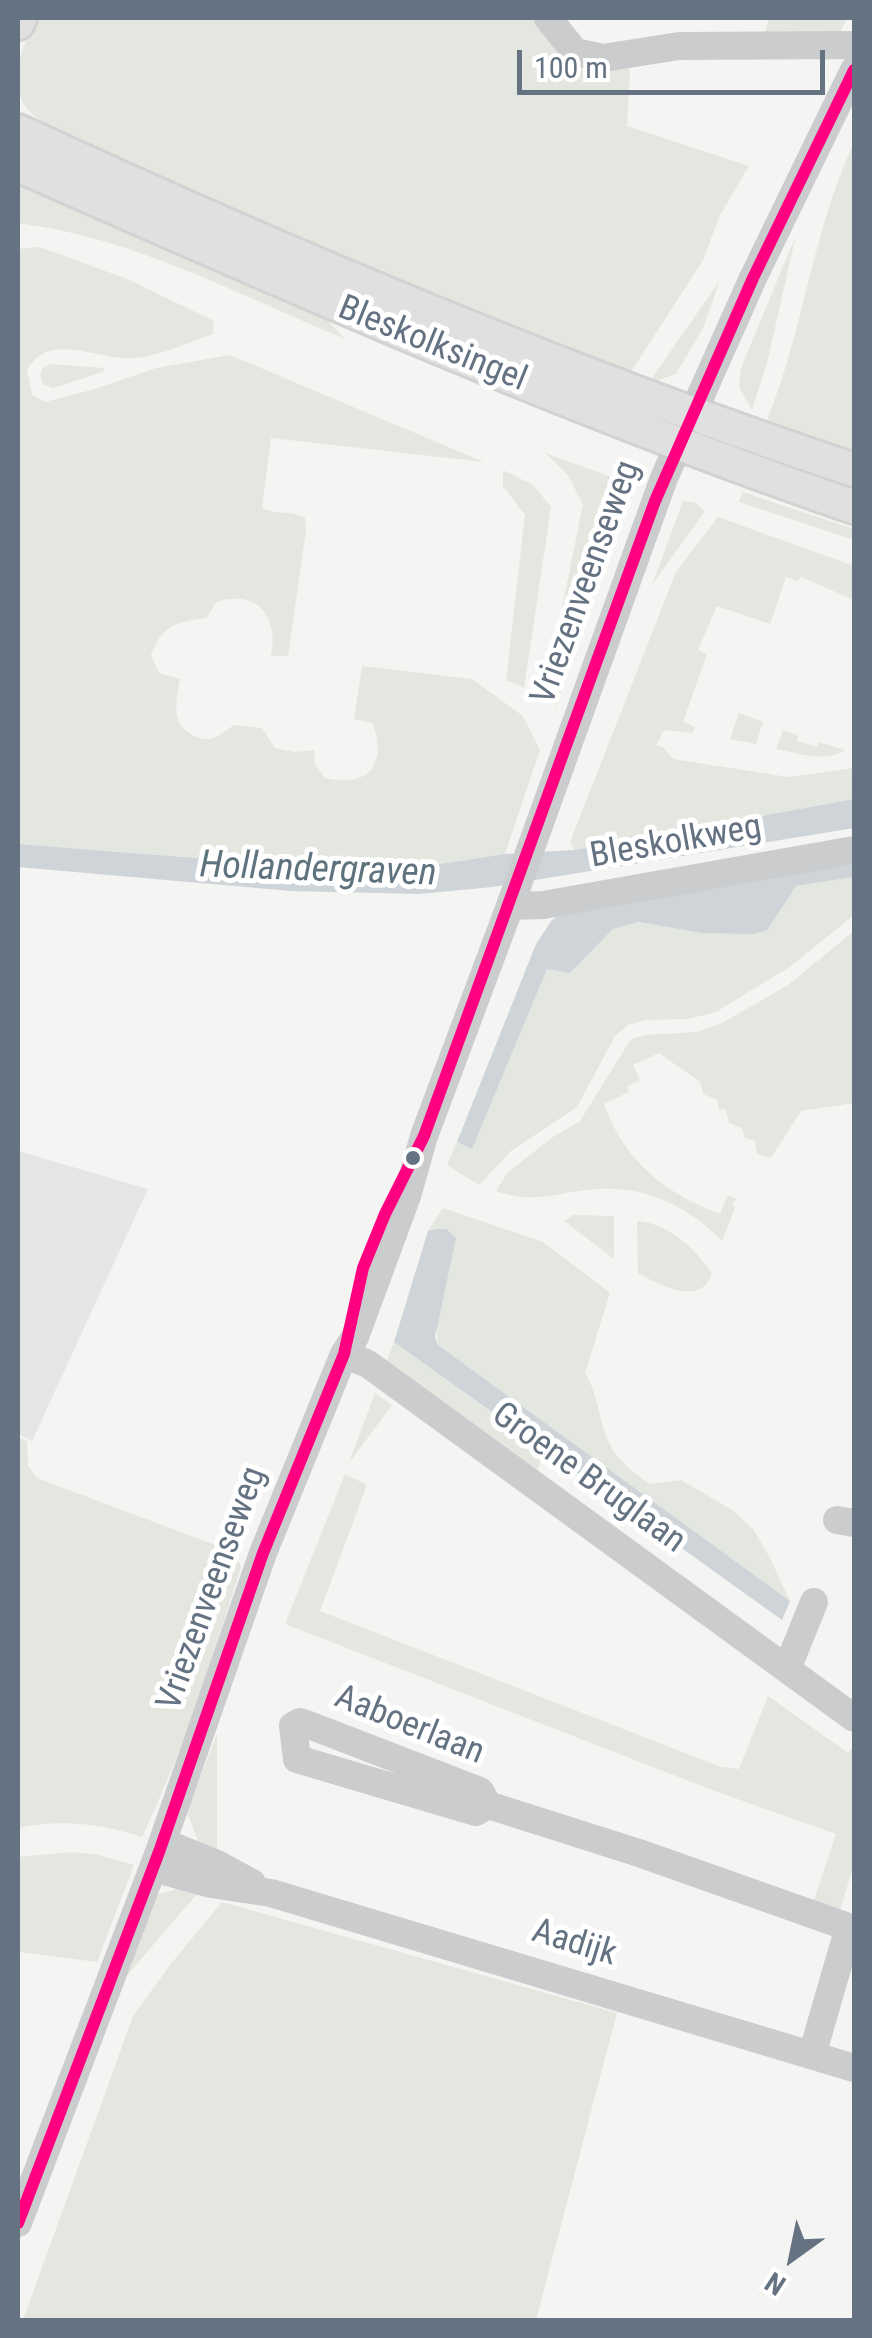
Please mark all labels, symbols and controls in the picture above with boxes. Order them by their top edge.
scale bar [522,30,830,92]
text: 100 m [534,50,608,85]
street label: Bleskolksingel [332,288,532,402]
street label: Vriezenveenseweg [523,456,651,710]
street label: Bleskolkweg [587,807,765,879]
water label: Hollandergraven [199,844,437,898]
unlabelled marker [403,1148,423,1168]
street label: Groene Bruglaan [483,1395,693,1563]
street label: Vriezenveenseweg [149,1462,277,1716]
street label: Aaboerlaan [328,1677,490,1775]
street label: Aadijk [527,1911,621,1977]
north arrow [742,2208,842,2308]
text: N [759,2265,792,2302]

